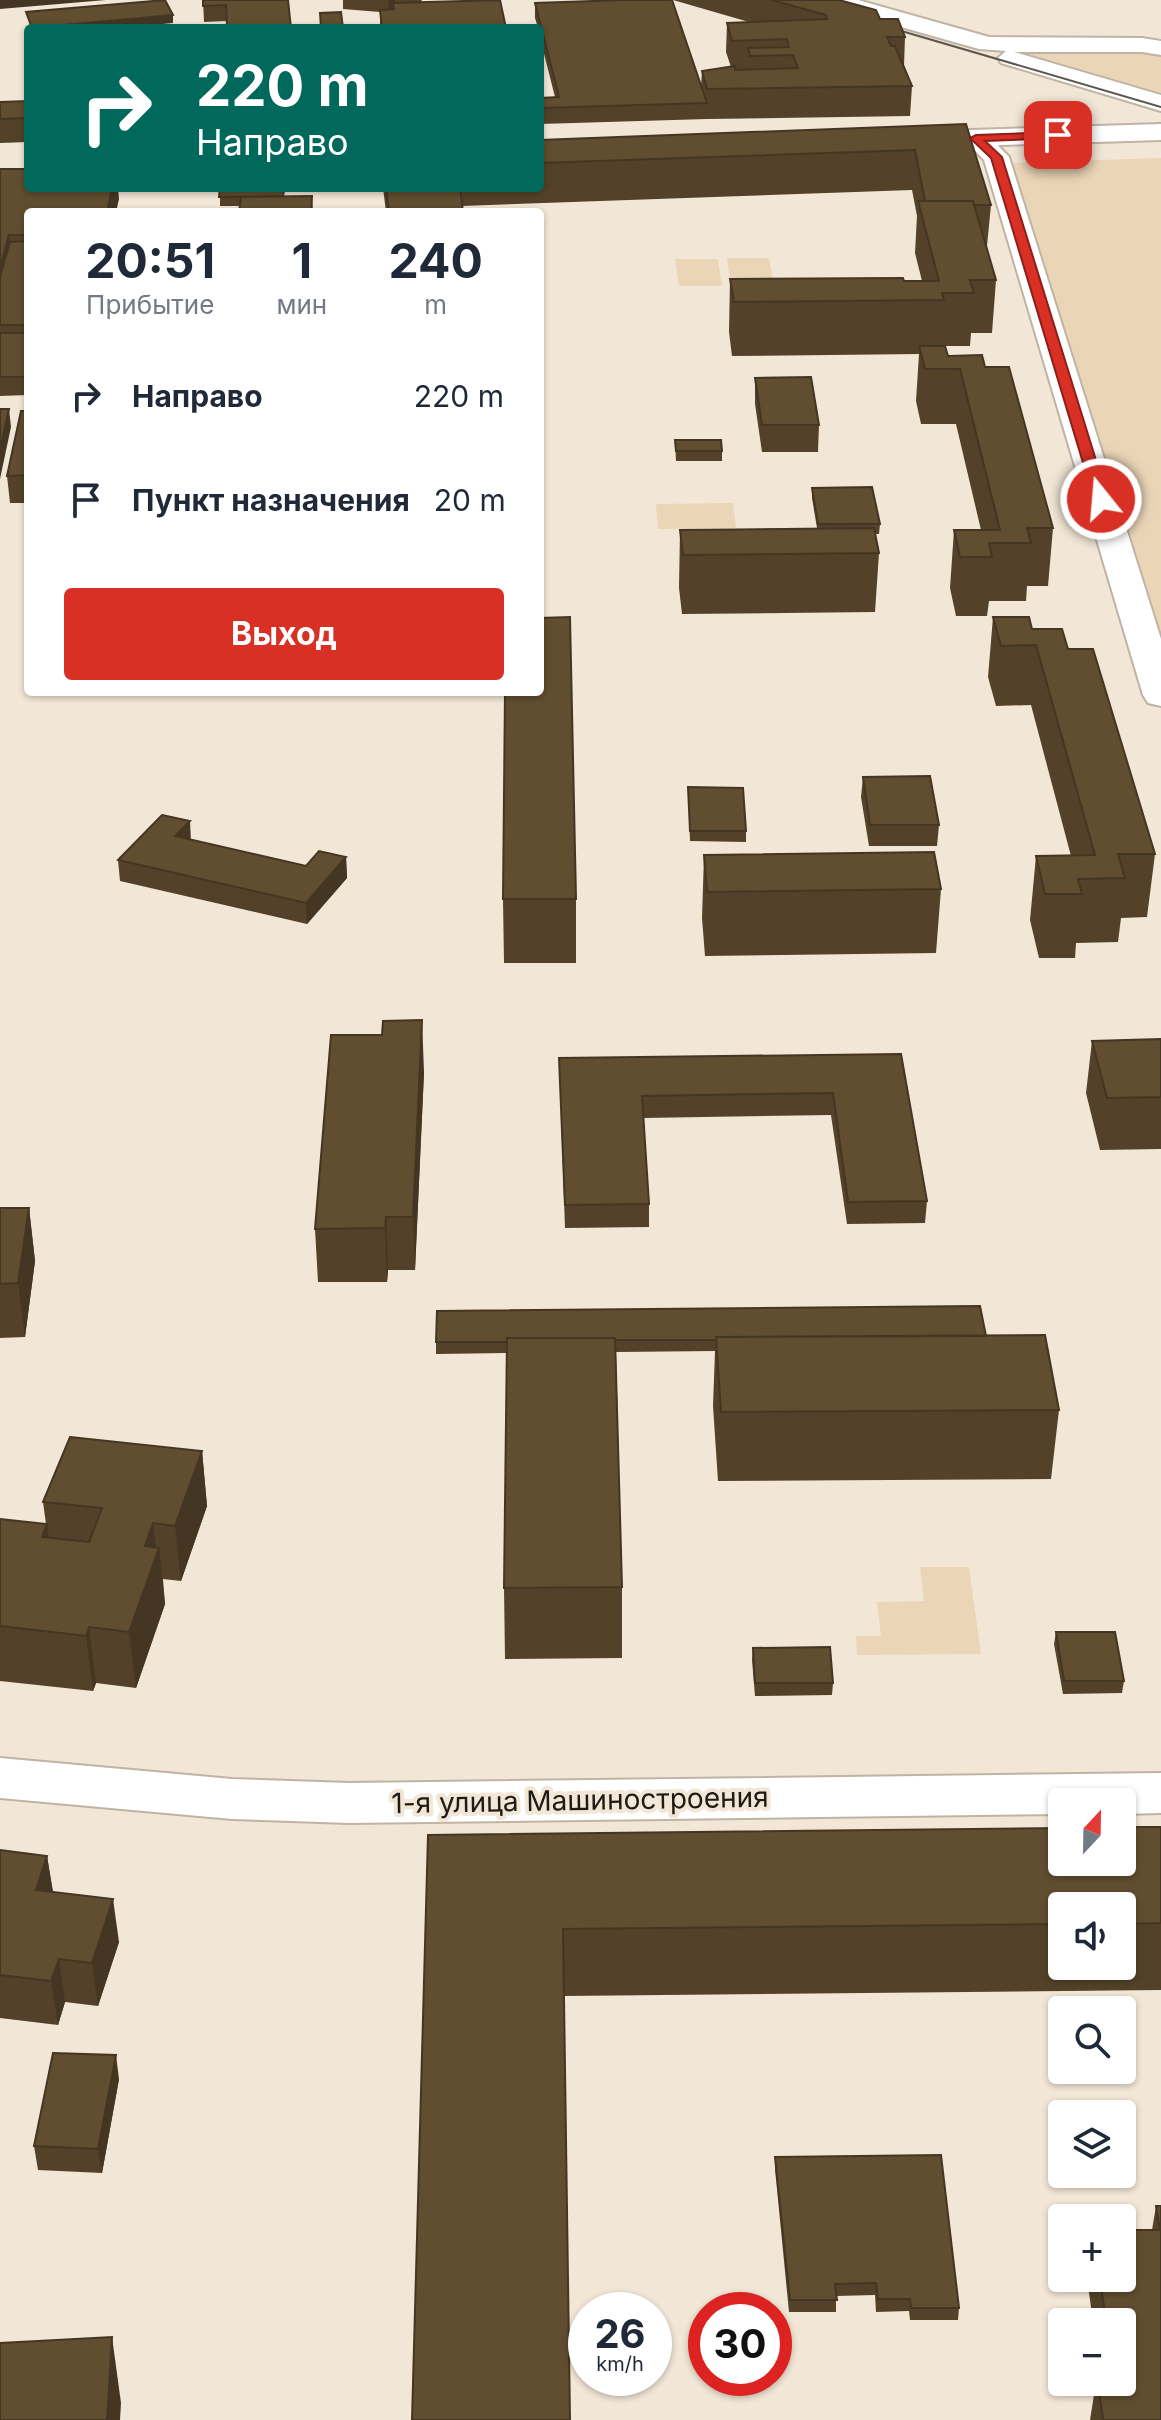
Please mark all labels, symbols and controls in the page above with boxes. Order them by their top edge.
text: 220 m [196,52,369,120]
icon: right [64,56,168,160]
pin [1024,101,1092,169]
icon: arrive [1036,113,1080,157]
text: Направо [196,120,349,164]
text: 20:51 [85,231,215,290]
text: 1 [291,231,312,290]
text: 240 [388,231,483,290]
text: Прибытие [86,289,214,320]
text: мин [276,289,327,320]
text: m [424,289,447,320]
icon: right [64,374,108,418]
text: Направо [132,378,263,414]
text: 220 m [414,378,504,414]
position arrow [1059,457,1143,541]
icon: arrive [64,478,108,522]
text: Пункт назначения [132,482,410,518]
text: 20 m [434,482,506,518]
button: Выход [64,588,504,680]
street label: 1-я улица Машиностроения [391,1780,769,1820]
north arrow [1048,1788,1136,1876]
map controls [1048,1788,1136,2396]
button: sound [1048,1892,1136,1980]
button: search [1048,1996,1136,2084]
button: layers [1048,2100,1136,2188]
button: + [1048,2204,1136,2292]
speed limit sign: 30 [688,2292,792,2396]
button: − [1048,2308,1136,2396]
text: 26 [594,2309,646,2358]
text: km/h [596,2352,644,2376]

